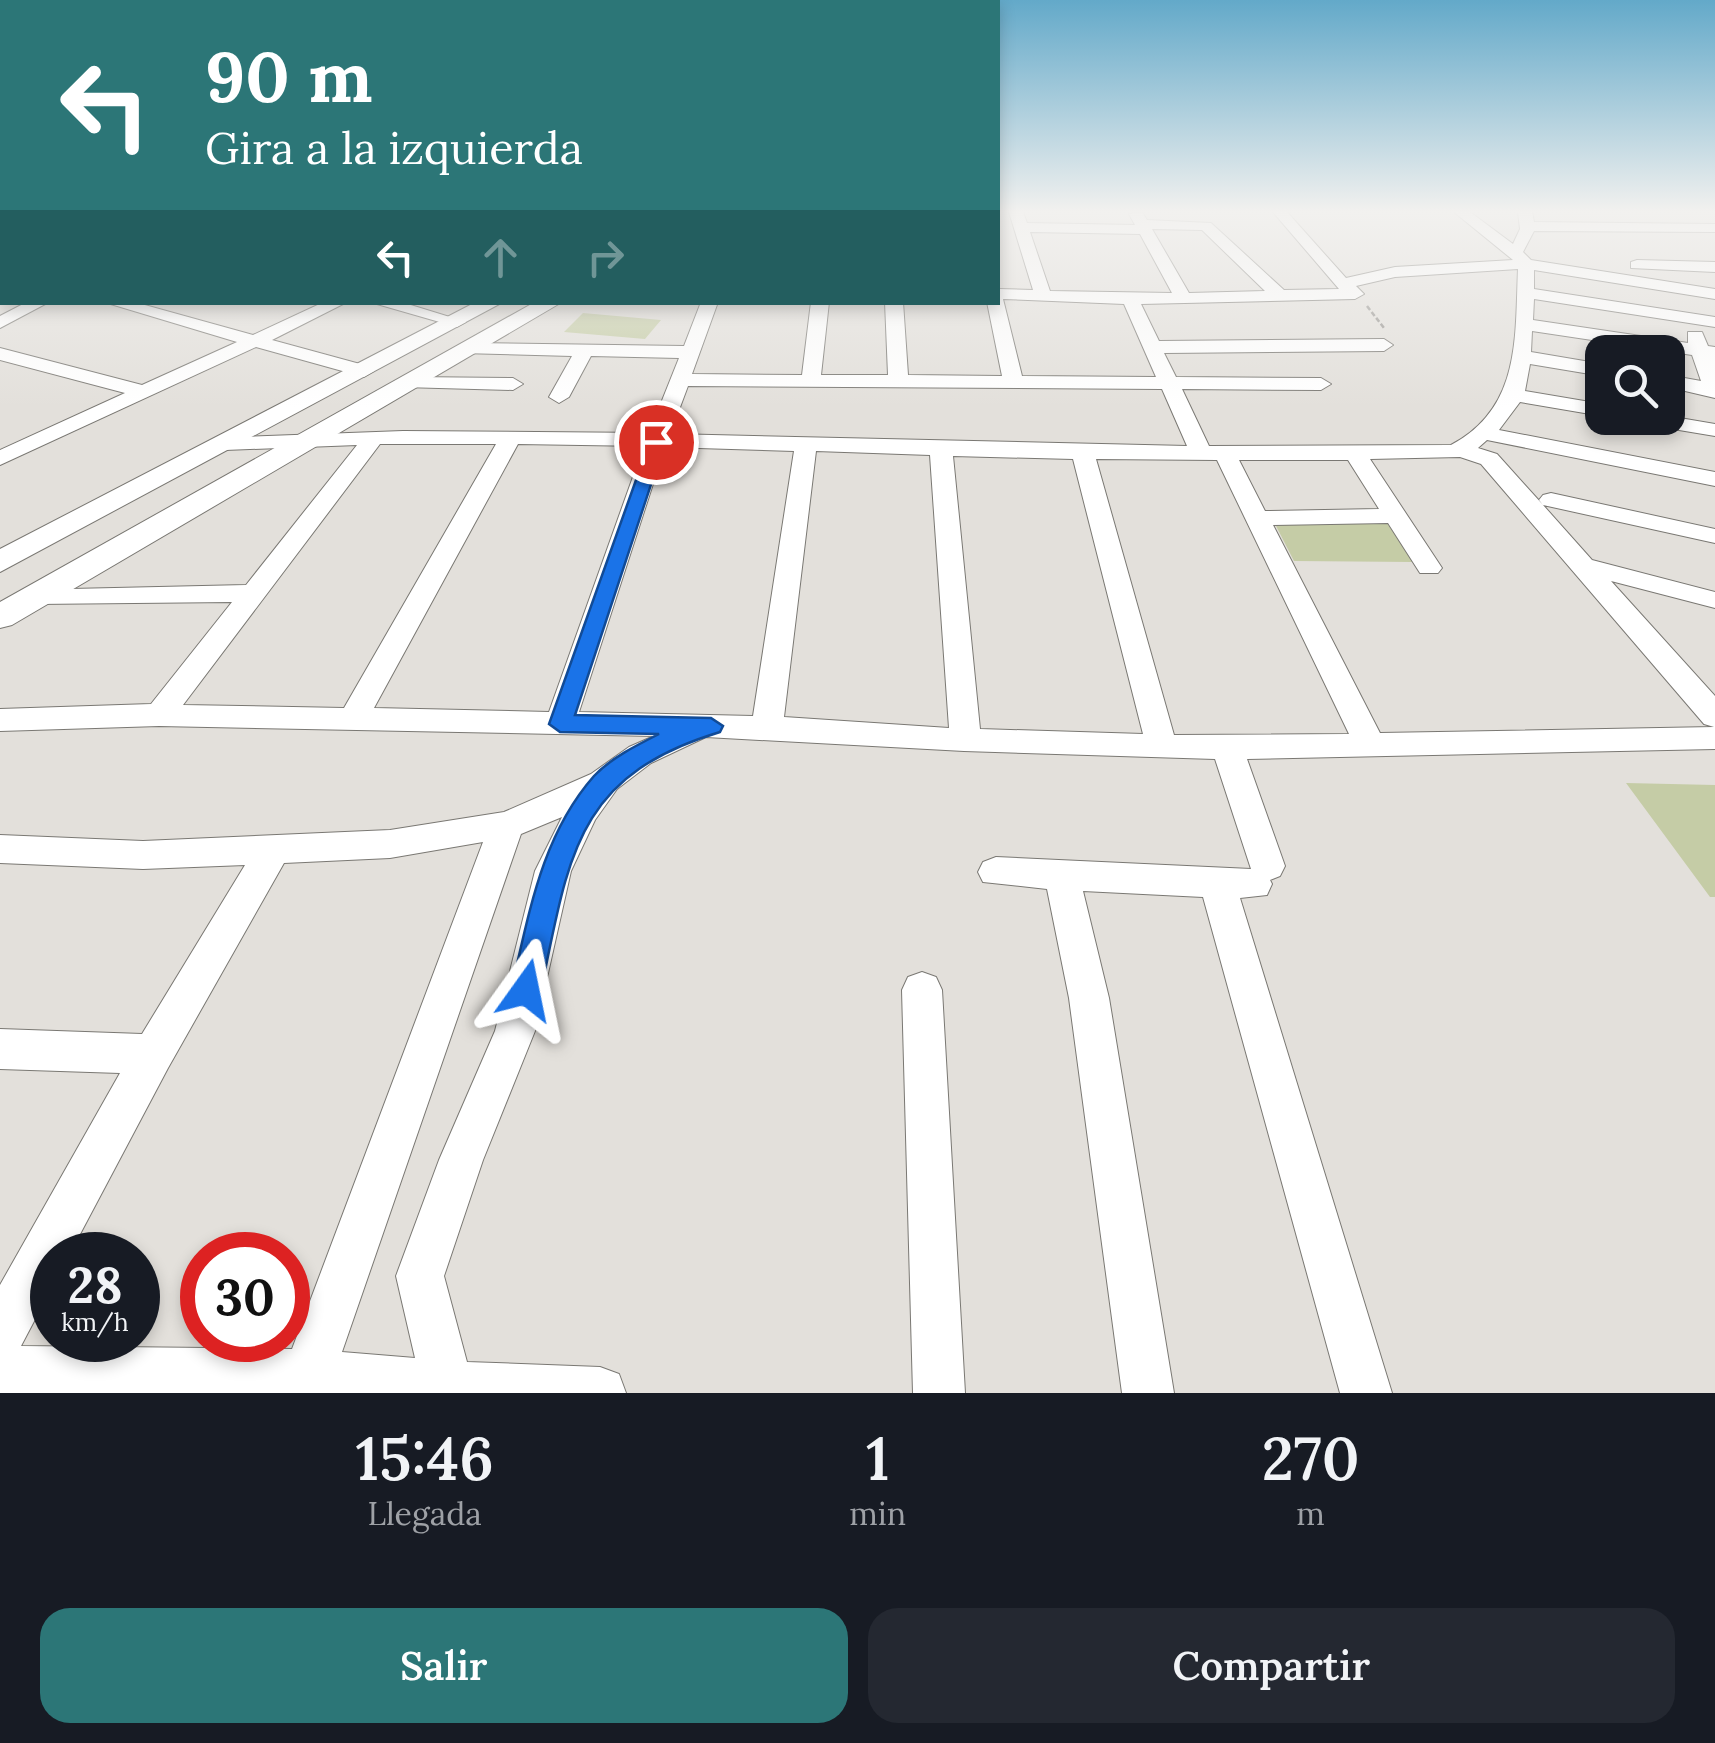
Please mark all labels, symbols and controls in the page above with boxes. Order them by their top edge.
text: 90 m [205,32,373,121]
icon: left [40,40,170,170]
text: Gira a la izquierda [205,119,583,176]
icon: left [368,230,423,285]
icon: ahead [473,230,528,285]
icon: right [578,230,633,285]
map controls [1585,335,1685,435]
button: search [1585,335,1685,435]
pin [614,400,699,485]
icon: arrive [629,415,684,470]
position arrow [474,938,578,1042]
speed limit sign: 30 [180,1232,310,1362]
text: 28 [67,1253,123,1317]
text: km/h [61,1306,129,1338]
text: 15:46 [355,1420,494,1496]
text: 1 [866,1420,889,1496]
text: 270 [1262,1420,1360,1496]
text: Llegada [367,1493,482,1534]
text: min [849,1493,906,1534]
text: m [1296,1493,1325,1534]
button: Salir [40,1608,848,1723]
button: Compartir [868,1608,1675,1723]

